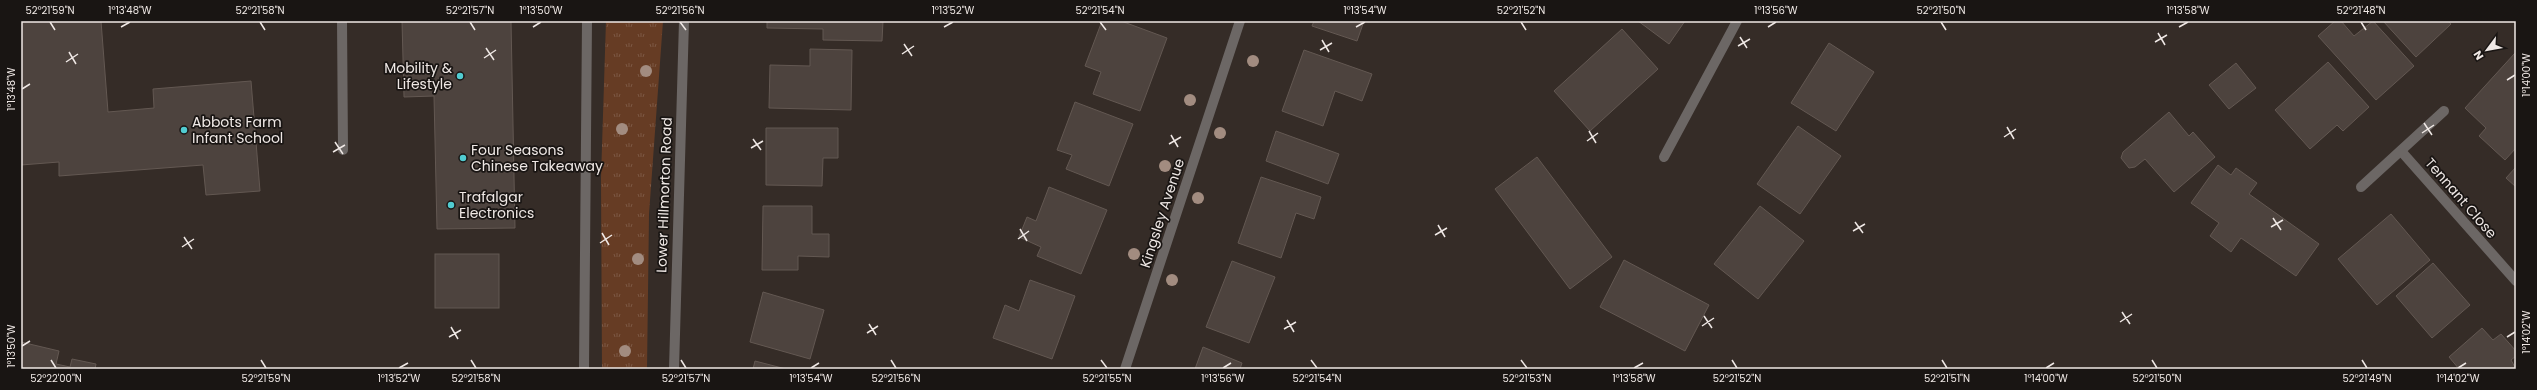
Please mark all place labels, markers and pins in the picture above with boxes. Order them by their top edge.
place label: Mobility & Lifestyle [384,58,453,94]
marker: Mobility & Lifestyle [455,71,465,81]
place label: Abbots Farm Infant School [192,112,283,148]
marker: Abbots Farm Infant School [179,125,189,135]
place label: Four Seasons Chinese Takeaway [471,140,603,176]
marker: Four Seasons Chinese Takeaway [458,153,468,163]
place label: Trafalgar Electronics [459,187,534,223]
marker: Trafalgar Electronics [446,200,456,210]

